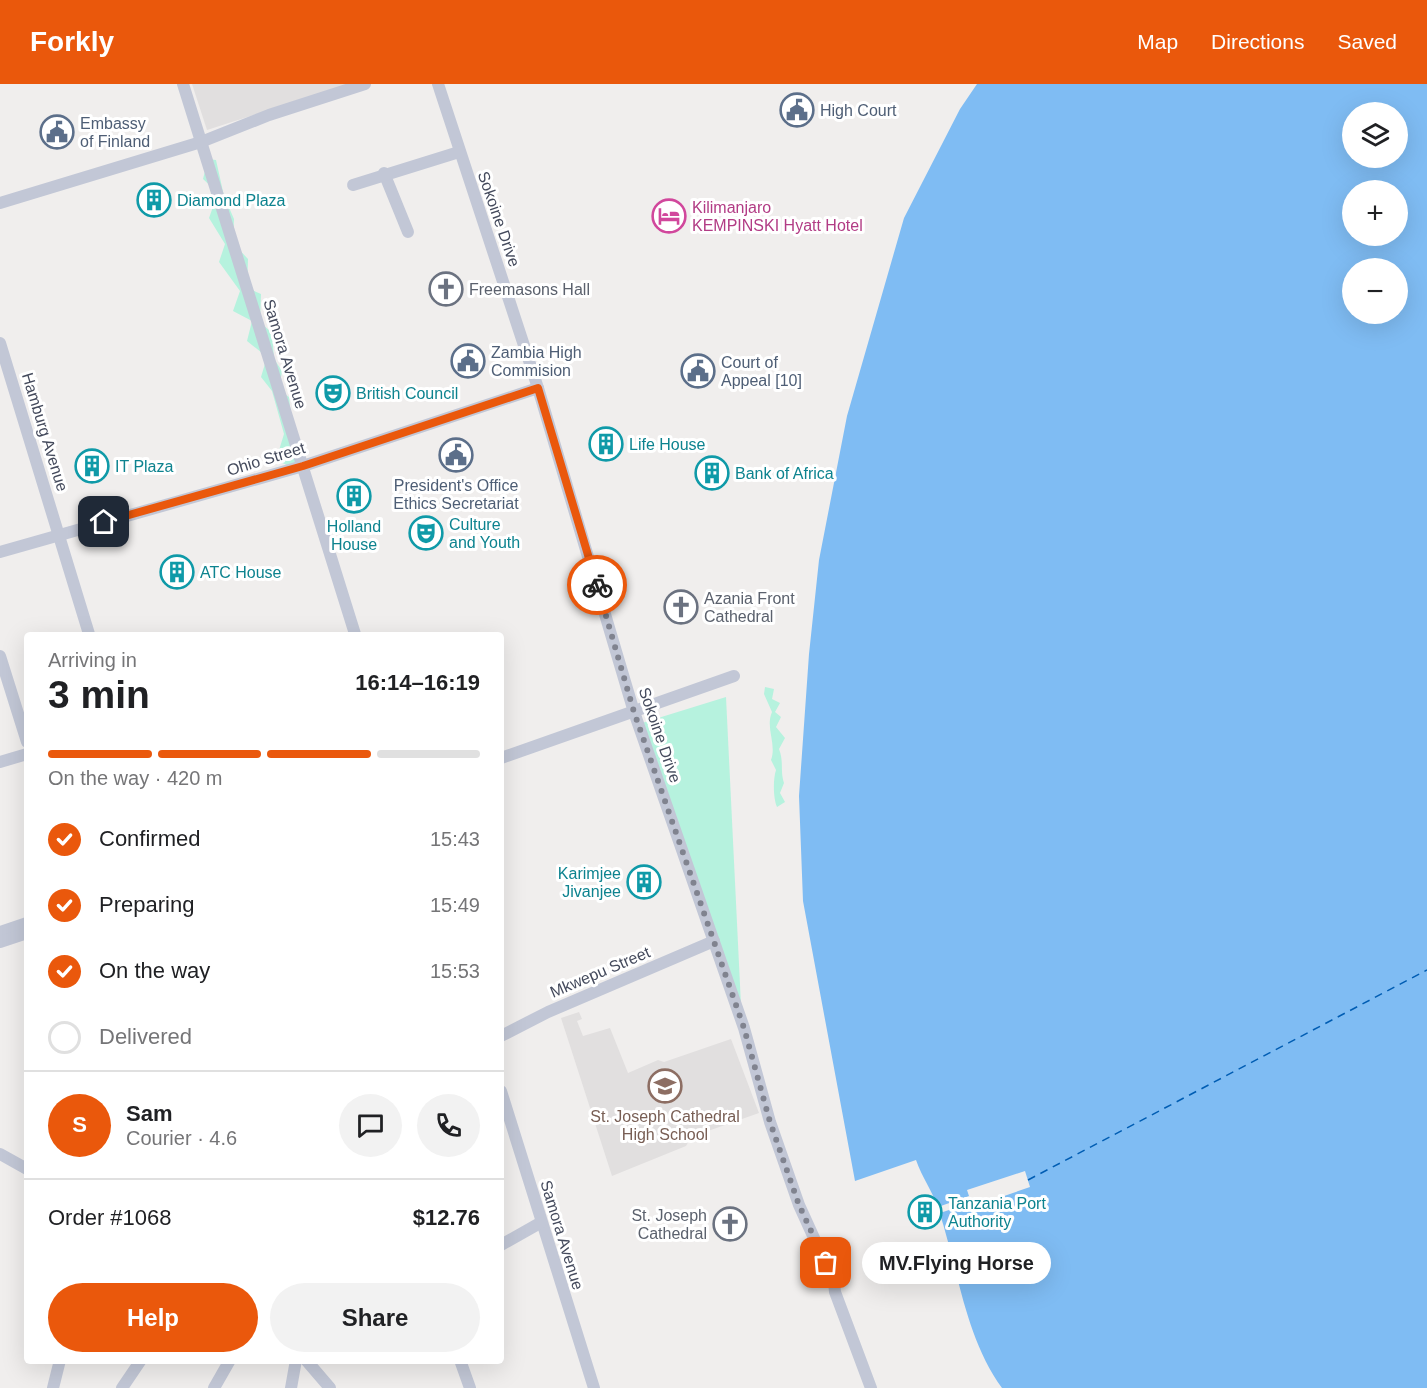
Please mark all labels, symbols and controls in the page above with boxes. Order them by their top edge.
text: Forkly [30,26,114,57]
text: Map [1137,30,1178,53]
text: Directions [1211,30,1304,53]
text: Saved [1337,30,1397,53]
public building icon: High Court [779,92,815,128]
place label: High Court [820,102,897,119]
map controls [1342,102,1408,324]
button: layers [1342,102,1408,168]
public building icon: Embassy of Finland [39,114,75,150]
place label: Embassy of Finland [80,115,150,150]
street label: Sokoine Drive [475,169,523,269]
button: + [1342,180,1408,246]
building icon: Diamond Plaza [136,182,172,218]
place label: Diamond Plaza [177,192,286,209]
hotel icon: Kilimanjaro KEMPINSKI Hyatt Hotel [651,198,687,234]
place label: Kilimanjaro KEMPINSKI Hyatt Hotel [692,199,863,234]
button: − [1342,258,1408,324]
church icon: Freemasons Hall [428,271,464,307]
place label: Freemasons Hall [469,281,590,298]
street label: Samora Avenue [260,297,310,411]
public building icon: Zambia High Commision [450,343,486,379]
place label: Zambia High Commision [491,344,582,379]
public building icon: Court of Appeal [10] [680,353,716,389]
place label: Court of Appeal [10] [721,354,802,389]
street label: Hamburg Avenue [19,371,71,494]
theatre icon: British Council [315,375,351,411]
place label: British Council [356,385,458,402]
building icon: Life House [588,426,624,462]
place label: Life House [629,436,706,453]
public building icon: President's Office Ethics Secretariat [438,437,474,473]
street label: Ohio Street [225,439,308,479]
building icon: IT Plaza [74,448,110,484]
building icon: Bank of Africa [694,455,730,491]
place label: IT Plaza [115,458,174,475]
place label: Bank of Africa [735,465,834,482]
place label: President's Office Ethics Secretariat [393,477,519,512]
building icon: Holland House [336,478,372,514]
pin [78,496,129,547]
icon: home [87,505,120,538]
theatre icon: Culture and Youth [408,515,444,551]
place label: Culture and Youth [449,516,520,551]
place label: Holland House [327,518,381,553]
building icon: ATC House [159,554,195,590]
courier [567,555,627,615]
place label: ATC House [200,564,282,581]
icon: bike [581,569,614,602]
church icon: Azania Front Cathedral [663,589,699,625]
place label: Azania Front Cathedral [704,590,795,625]
text: Arriving in [48,649,137,671]
text: 16:14–16:19 [355,670,480,695]
text: 3 min [48,673,150,716]
street label: Sokoine Drive [636,685,684,785]
text: On the way · 420 m [48,767,223,789]
icon: check [48,823,81,856]
text: Confirmed [99,826,200,851]
text: 15:43 [430,828,480,850]
building icon: Karimjee Jivanjee [626,864,662,900]
place label: Karimjee Jivanjee [558,865,621,900]
icon: check [48,889,81,922]
text: Preparing [99,892,194,917]
text: 15:49 [430,894,480,916]
street label: Mkwepu Street [548,943,653,1001]
icon: check [48,955,81,988]
text: On the way [99,958,210,983]
text: 15:53 [430,960,480,982]
text: Delivered [99,1024,192,1049]
school or university icon: St. Joseph Cathedral High School [647,1068,683,1104]
button: chat [339,1094,402,1157]
button: phone [417,1094,480,1157]
text: Sam [126,1101,172,1126]
place label: St. Joseph Cathedral High School [590,1108,740,1143]
text: S [72,1112,87,1137]
text: Courier · 4.6 [126,1127,237,1149]
street label: Samora Avenue [537,1178,587,1292]
building icon: Tanzania Port Authority [907,1194,943,1230]
place label: Tanzania Port Authority [948,1195,1046,1230]
text: Order #1068 [48,1205,172,1230]
text: $12.76 [413,1205,480,1230]
church icon: St. Joseph Cathedral [712,1206,748,1242]
place label: St. Joseph Cathedral [631,1207,707,1242]
pin [800,1237,851,1288]
callout: MV.Flying Horse [862,1242,1051,1284]
icon: bag [809,1246,842,1279]
text: MV.Flying Horse [879,1252,1034,1274]
button: Help [48,1283,258,1352]
button: Share [270,1283,480,1352]

